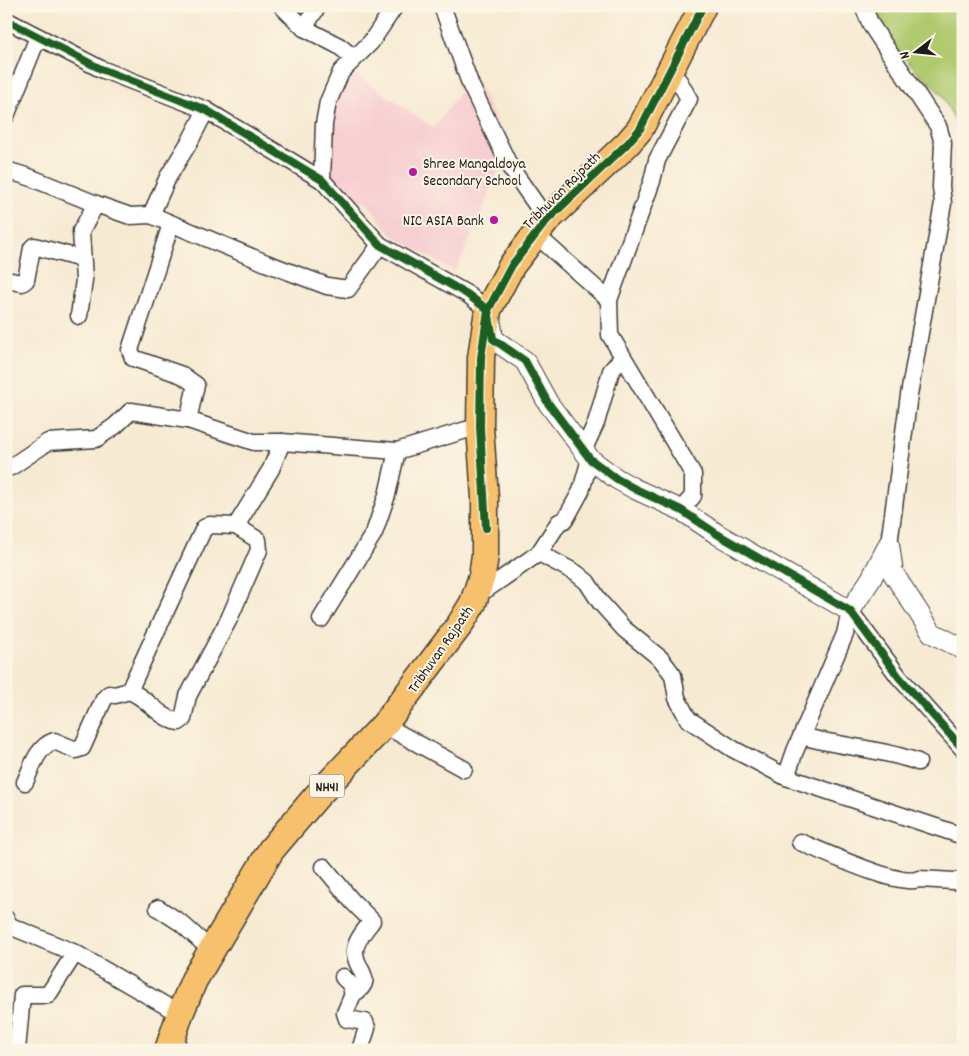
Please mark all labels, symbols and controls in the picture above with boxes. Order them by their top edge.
north arrow [892,28,942,78]
text: N [895,49,916,61]
street label: Tribhuvan Rajpath [518,147,606,235]
place label: Shree Mangaldoya Secondary School [423,154,526,193]
marker: Shree Mangaldoya Secondary School [407,166,419,178]
place label: NIC ASIA Bank [403,211,484,233]
marker: NIC ASIA Bank [488,214,500,226]
street label: Tribhuvan Rajpath [403,602,480,698]
road number: NH41 [310,774,344,798]

